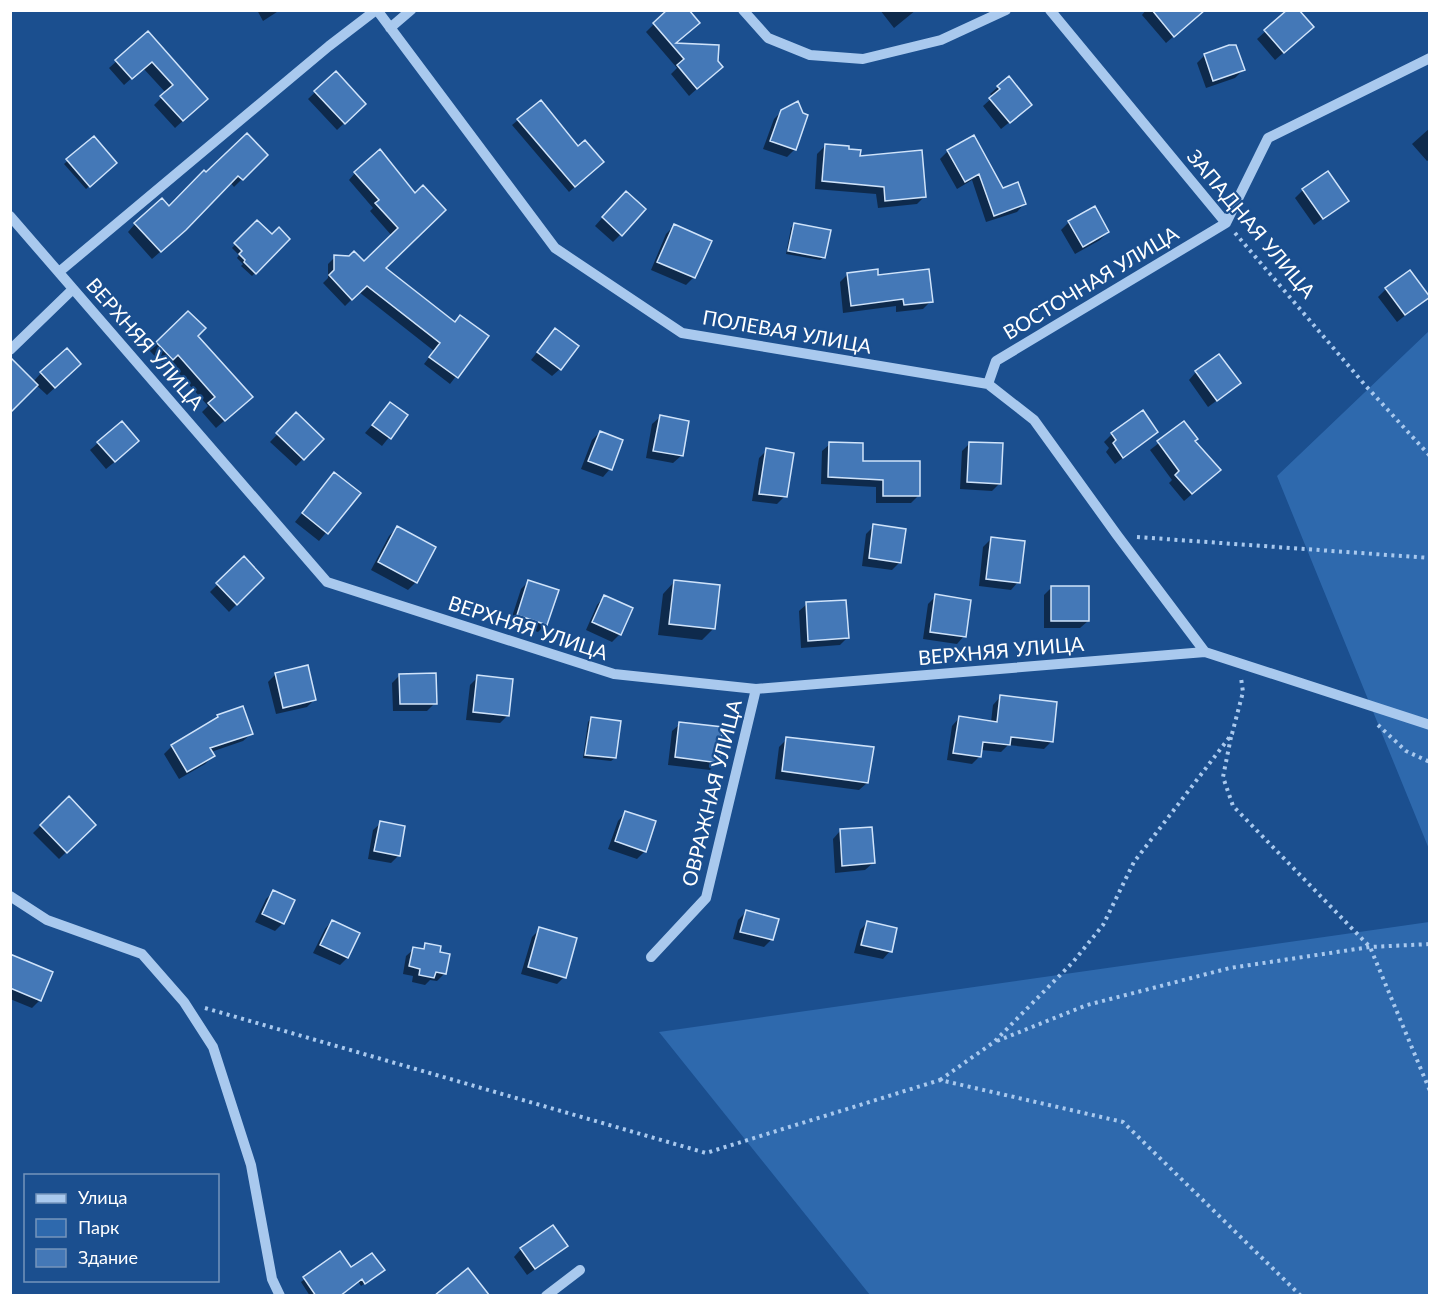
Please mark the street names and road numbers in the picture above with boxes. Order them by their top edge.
street label: ЗАПАДНАЯ УЛИЦА [1183,144,1321,303]
street label: ВОСТОЧНАЯ УЛИЦА [999,220,1183,344]
street label: ВЕРХНЯЯ УЛИЦА [82,273,210,414]
street label: ПОЛЕВАЯ УЛИЦА [701,304,874,358]
street label: ВЕРХНЯЯ УЛИЦА [445,590,612,664]
street label: ВЕРХНЯЯ УЛИЦА [917,631,1085,669]
street label: ОВРАЖНАЯ УЛИЦА [676,696,746,889]

